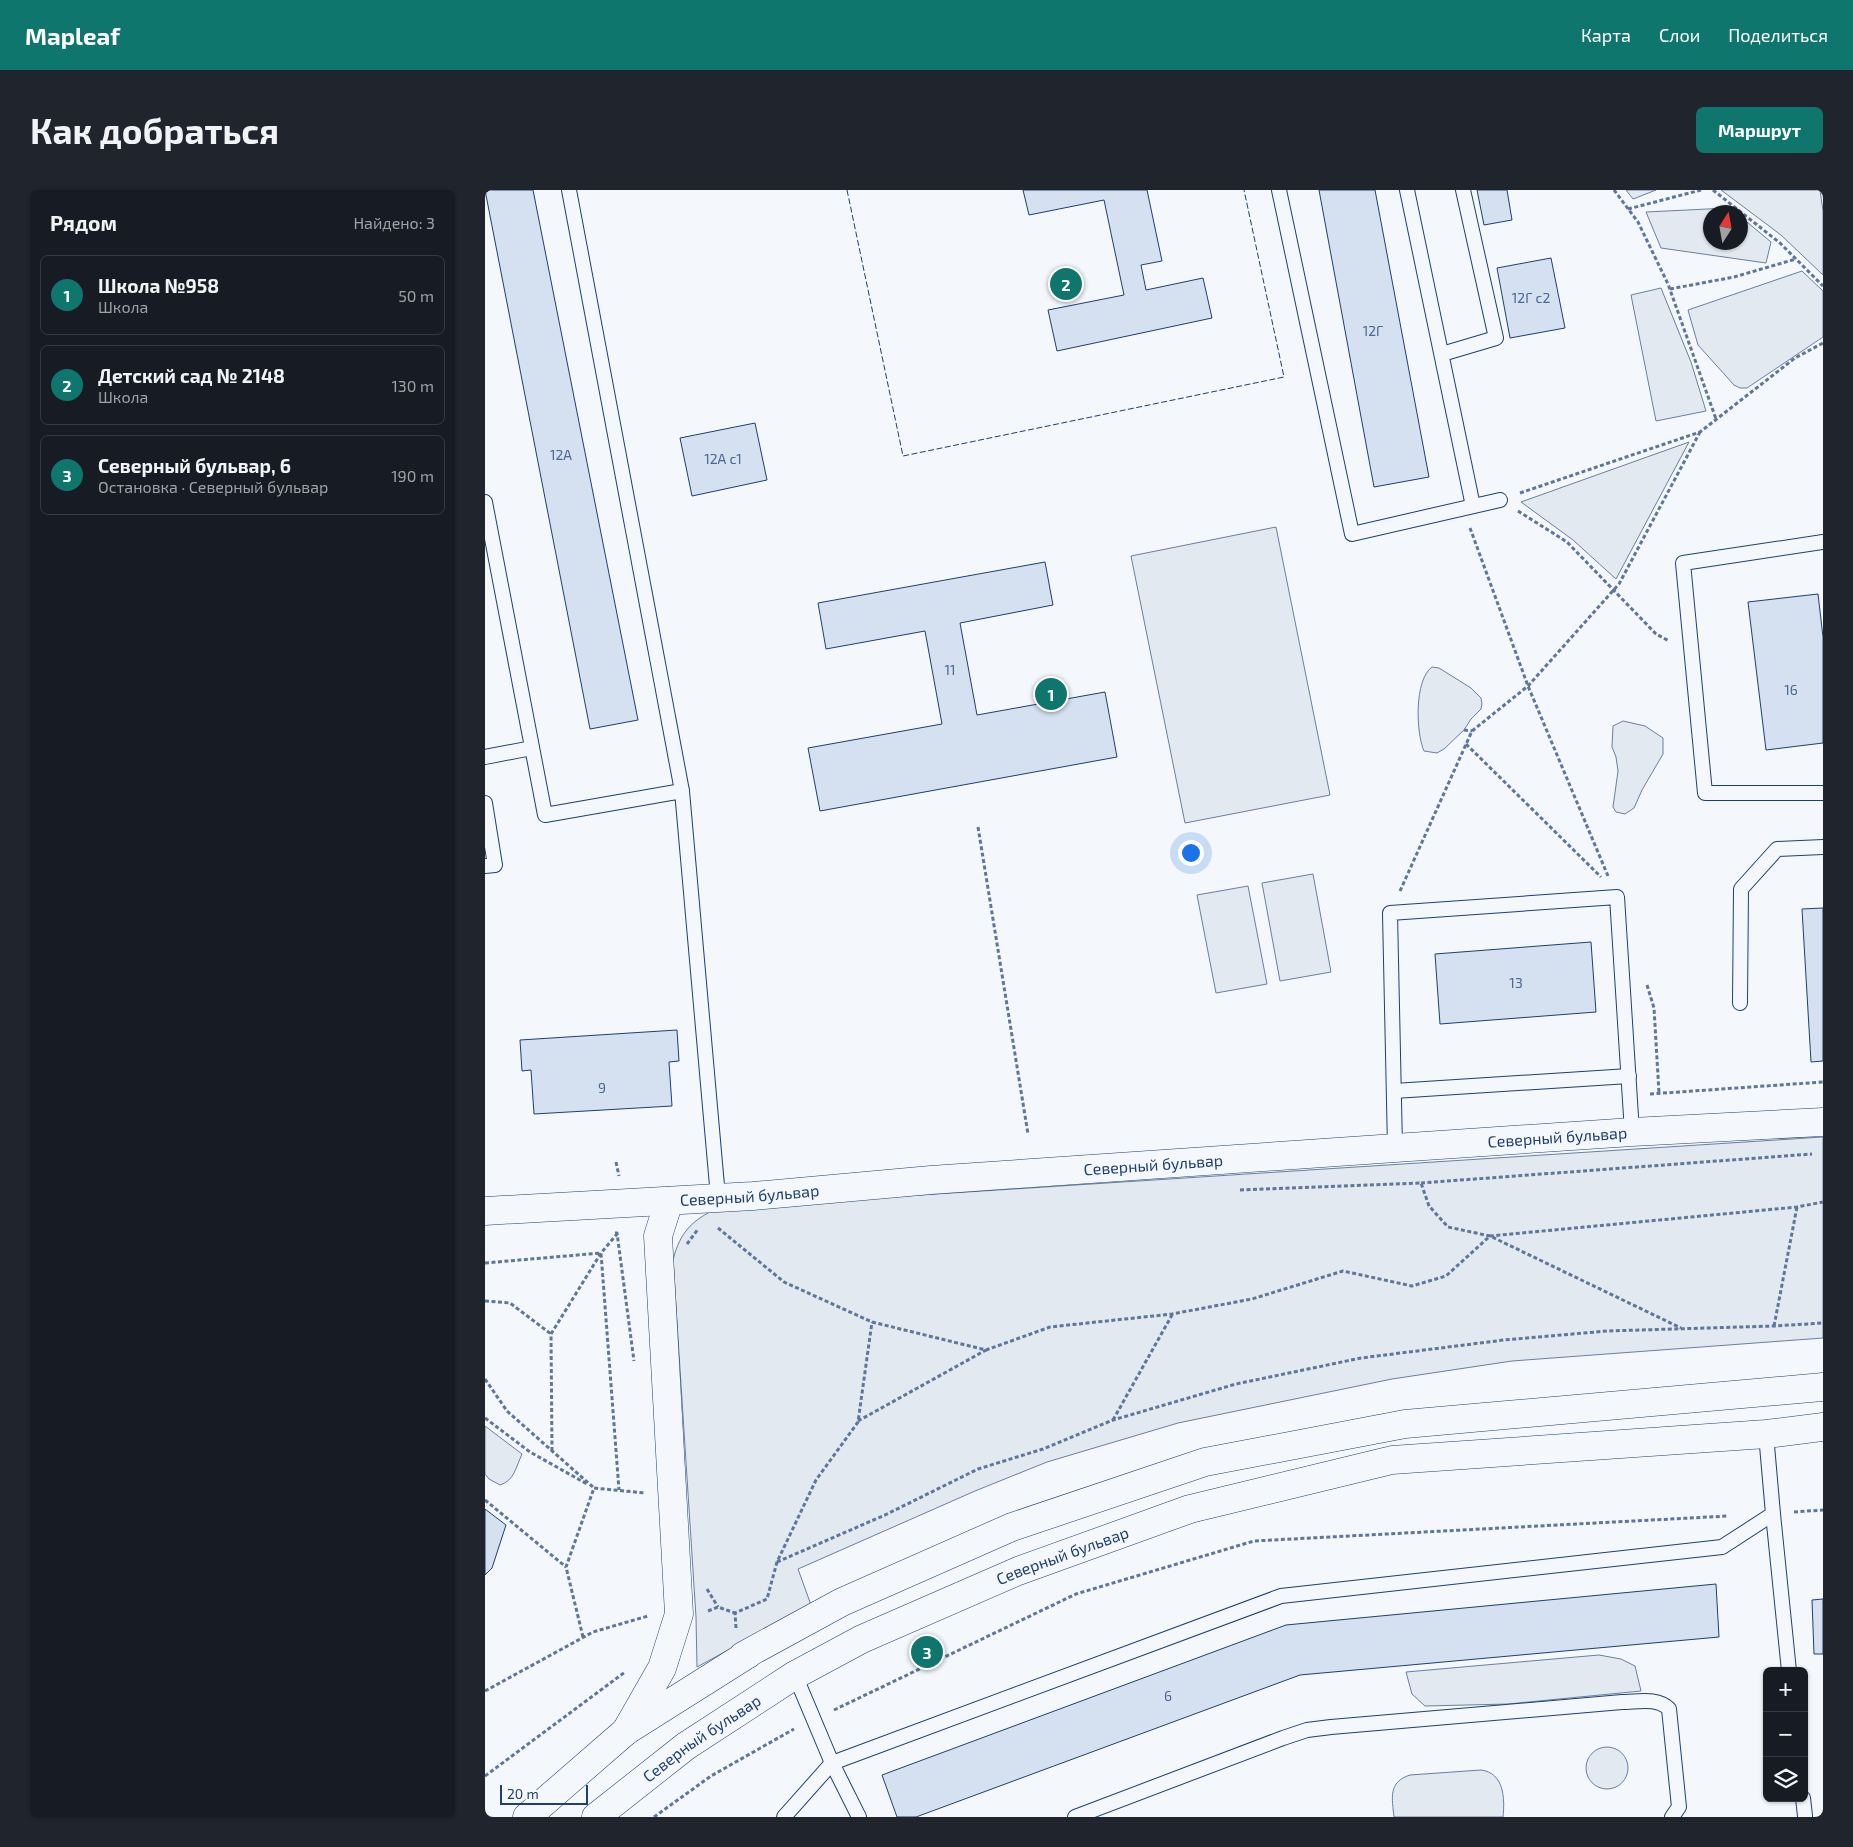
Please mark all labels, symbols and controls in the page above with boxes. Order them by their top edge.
text: Mapleaf [25,21,120,50]
text: Карта [1581,24,1631,46]
text: Слои [1659,24,1700,46]
text: Поделиться [1728,24,1828,46]
button: Маршрут [1696,107,1823,153]
text: Как добраться [30,109,279,151]
north arrow [1703,205,1748,250]
text: Рядом [50,210,117,235]
text: Найдено: 3 [353,213,435,232]
pin: 2 [1050,265,1082,303]
text: Школа №958 [98,274,219,297]
text: 1 [64,286,70,305]
text: 50 m [398,286,434,305]
house number: 12Г с2 [1512,289,1550,306]
text: Школа [98,297,148,316]
house number: 12Г [1363,322,1383,339]
text: Детский сад № 2148 [98,364,285,387]
text: 2 [62,376,72,395]
text: 130 m [392,376,434,395]
text: Школа [98,387,148,406]
house number: 12А [550,446,572,463]
house number: 12А с1 [704,450,742,467]
text: Северный бульвар, 6 [98,454,291,477]
text: 3 [62,466,72,485]
text: 190 m [391,466,434,485]
text: Остановка · Северный бульвар [98,477,328,496]
house number: 11 [944,661,956,678]
pin: 1 [1035,675,1067,713]
house number: 16 [1784,681,1798,698]
your location [1178,840,1204,866]
house number: 13 [1509,974,1523,991]
house number: 9 [598,1079,606,1096]
street label: Северный бульвар [1487,1122,1628,1151]
street label: Северный бульвар [1083,1150,1224,1178]
street label: Северный бульвар [679,1180,820,1209]
street label: Северный бульвар [993,1522,1131,1588]
pin: 3 [911,1633,943,1671]
map controls [1763,1667,1808,1802]
button: + [1763,1667,1808,1712]
house number: 6 [1164,1687,1172,1704]
street label: Северный бульвар [639,1690,764,1786]
button: − [1763,1712,1808,1757]
button: layers [1763,1757,1808,1802]
scale bar [500,1782,587,1805]
text: 20 m [507,1785,539,1802]

